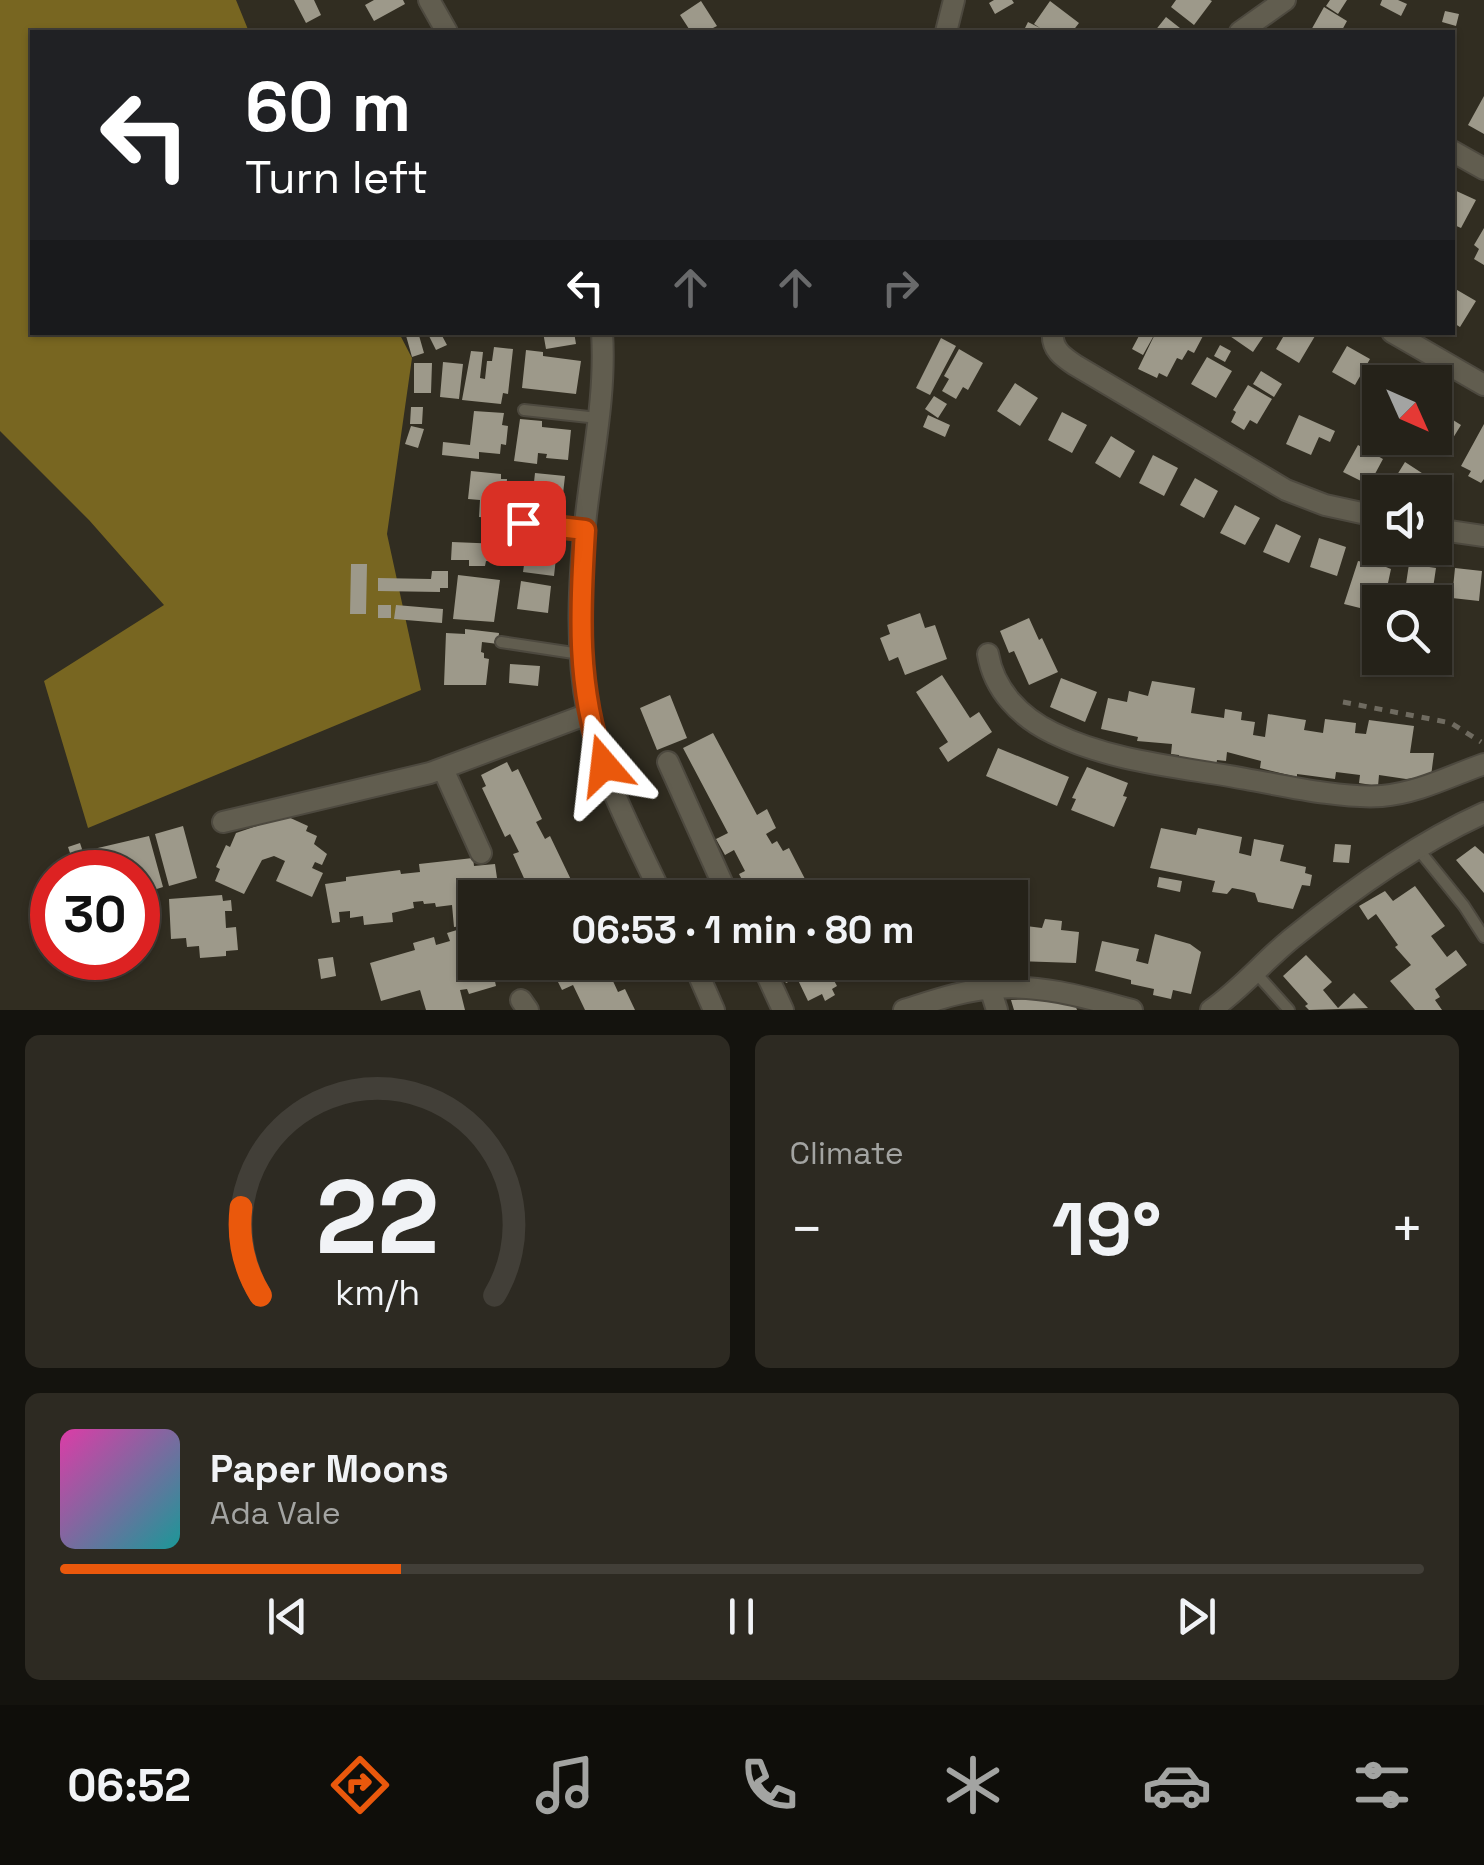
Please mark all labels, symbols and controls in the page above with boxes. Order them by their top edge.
text: 60 m [245,62,411,151]
icon: left [80,70,210,200]
text: Turn left [245,149,428,206]
icon: left [558,260,613,315]
icon: ahead [663,260,718,315]
icon: ahead [768,260,823,315]
icon: right [873,260,928,315]
north arrow [1362,365,1452,455]
map controls [1362,365,1452,675]
button: sound [1362,475,1452,565]
pin [481,481,566,566]
icon: arrive [496,496,551,551]
button: search [1362,585,1452,675]
position arrow [552,713,656,817]
speed limit sign: 30 [30,850,160,980]
text: 06:53 · 1 min · 80 m [572,906,914,954]
text: Climate [790,1133,904,1173]
text: 22 [315,1151,439,1283]
text: 19° [1052,1181,1162,1277]
text: − [790,1194,824,1264]
text: + [1390,1194,1424,1264]
text: km/h [335,1270,420,1315]
text: Paper Moons [210,1445,449,1493]
text: Ada Vale [210,1493,341,1533]
icon: previous [260,1589,315,1644]
icon: pause [714,1589,769,1644]
icon: next [1169,1589,1224,1644]
icon: directions [325,1750,395,1820]
icon: music [530,1750,600,1820]
icon: phone [734,1750,804,1820]
icon: climate [938,1750,1008,1820]
icon: car [1142,1750,1212,1820]
icon: filters [1347,1750,1417,1820]
text: 06:52 [67,1757,191,1814]

